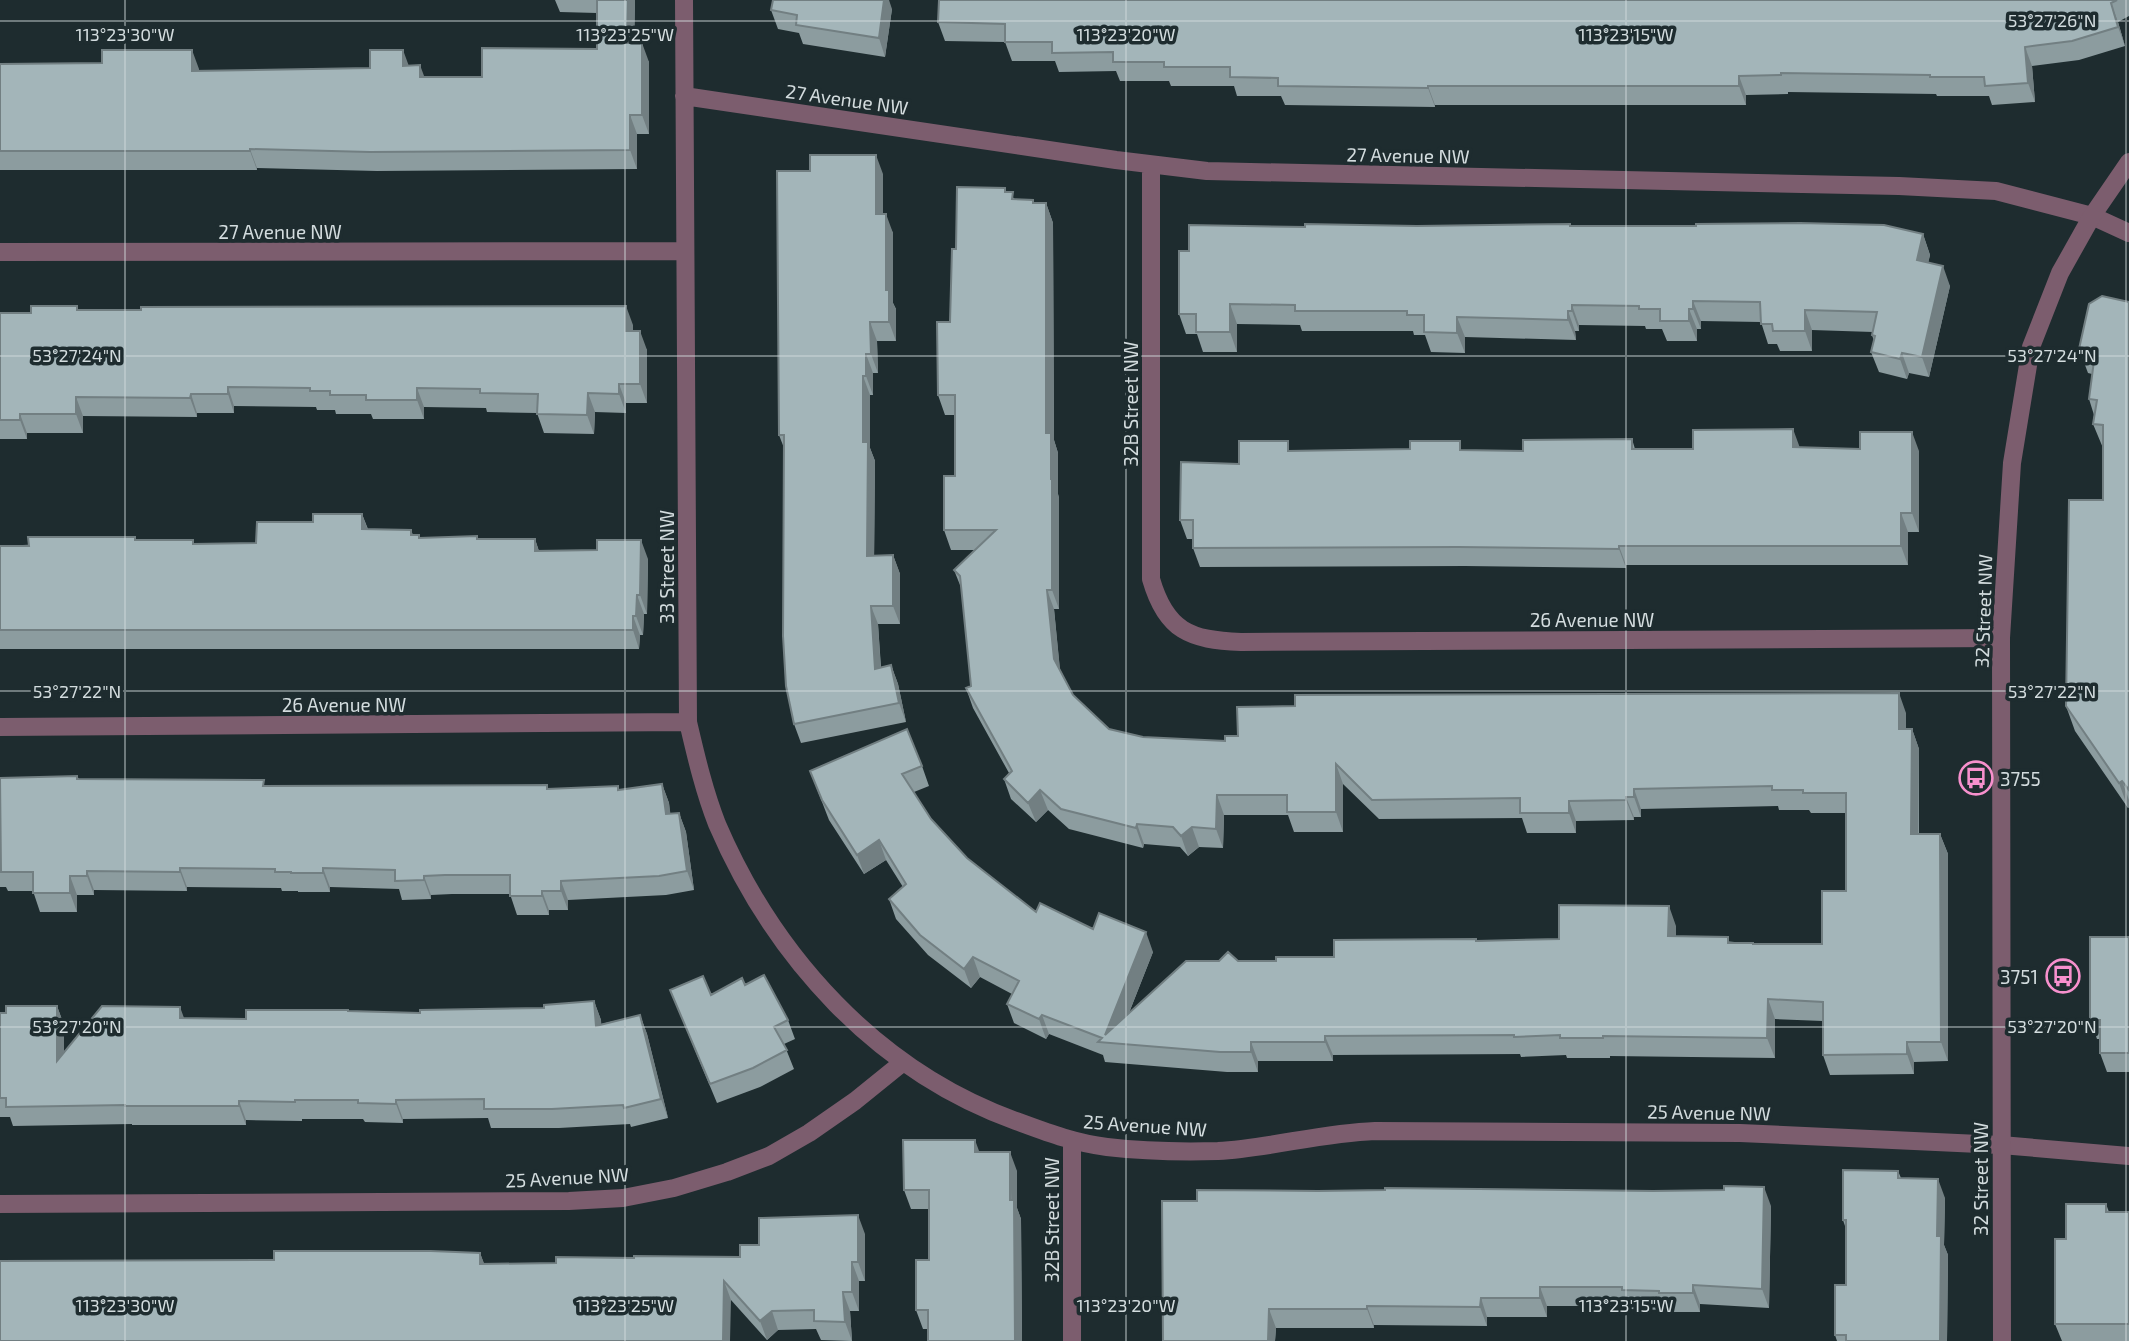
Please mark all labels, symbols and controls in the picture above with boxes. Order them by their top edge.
text: 53°27'26"N [2008,9,2096,31]
text: 113°23'30"W [75,23,175,45]
text: 113°23'25"W [576,23,674,45]
text: 113°23'20"W [1076,23,1176,45]
text: 113°23'15"W [1579,23,1674,45]
street label: 27 Avenue NW [784,79,910,119]
street label: 27 Avenue NW [1346,142,1470,168]
street label: 27 Avenue NW [218,220,342,243]
street label: 32B Street NW [1119,341,1142,467]
text: 53°27'24"N [32,344,122,366]
text: 53°27'24"N [2007,344,2097,366]
street label: 33 Street NW [655,510,678,624]
street label: 32 Street NW [1970,554,1996,668]
street label: 26 Avenue NW [1530,608,1654,631]
text: 53°27'22"N [33,680,121,702]
text: 53°27'22"N [2008,680,2096,702]
street label: 26 Avenue NW [282,693,406,716]
bus stop icon: 3755 [1957,759,1995,797]
place label: 3755 [2000,767,2041,790]
bus stop icon: 3751 [2044,957,2082,995]
place label: 3751 [2000,965,2038,988]
text: 53°27'20"N [32,1015,122,1037]
text: 53°27'20"N [2007,1015,2097,1037]
street label: 25 Avenue NW [1647,1099,1771,1125]
street label: 25 Avenue NW [1082,1109,1208,1141]
street label: 32 Street NW [1969,1122,1992,1236]
street label: 32B Street NW [1040,1157,1063,1283]
street label: 25 Avenue NW [504,1162,630,1192]
text: 113°23'30"W [75,1294,175,1316]
text: 113°23'25"W [576,1294,674,1316]
text: 113°23'20"W [1076,1294,1176,1316]
text: 113°23'15"W [1579,1294,1674,1316]

